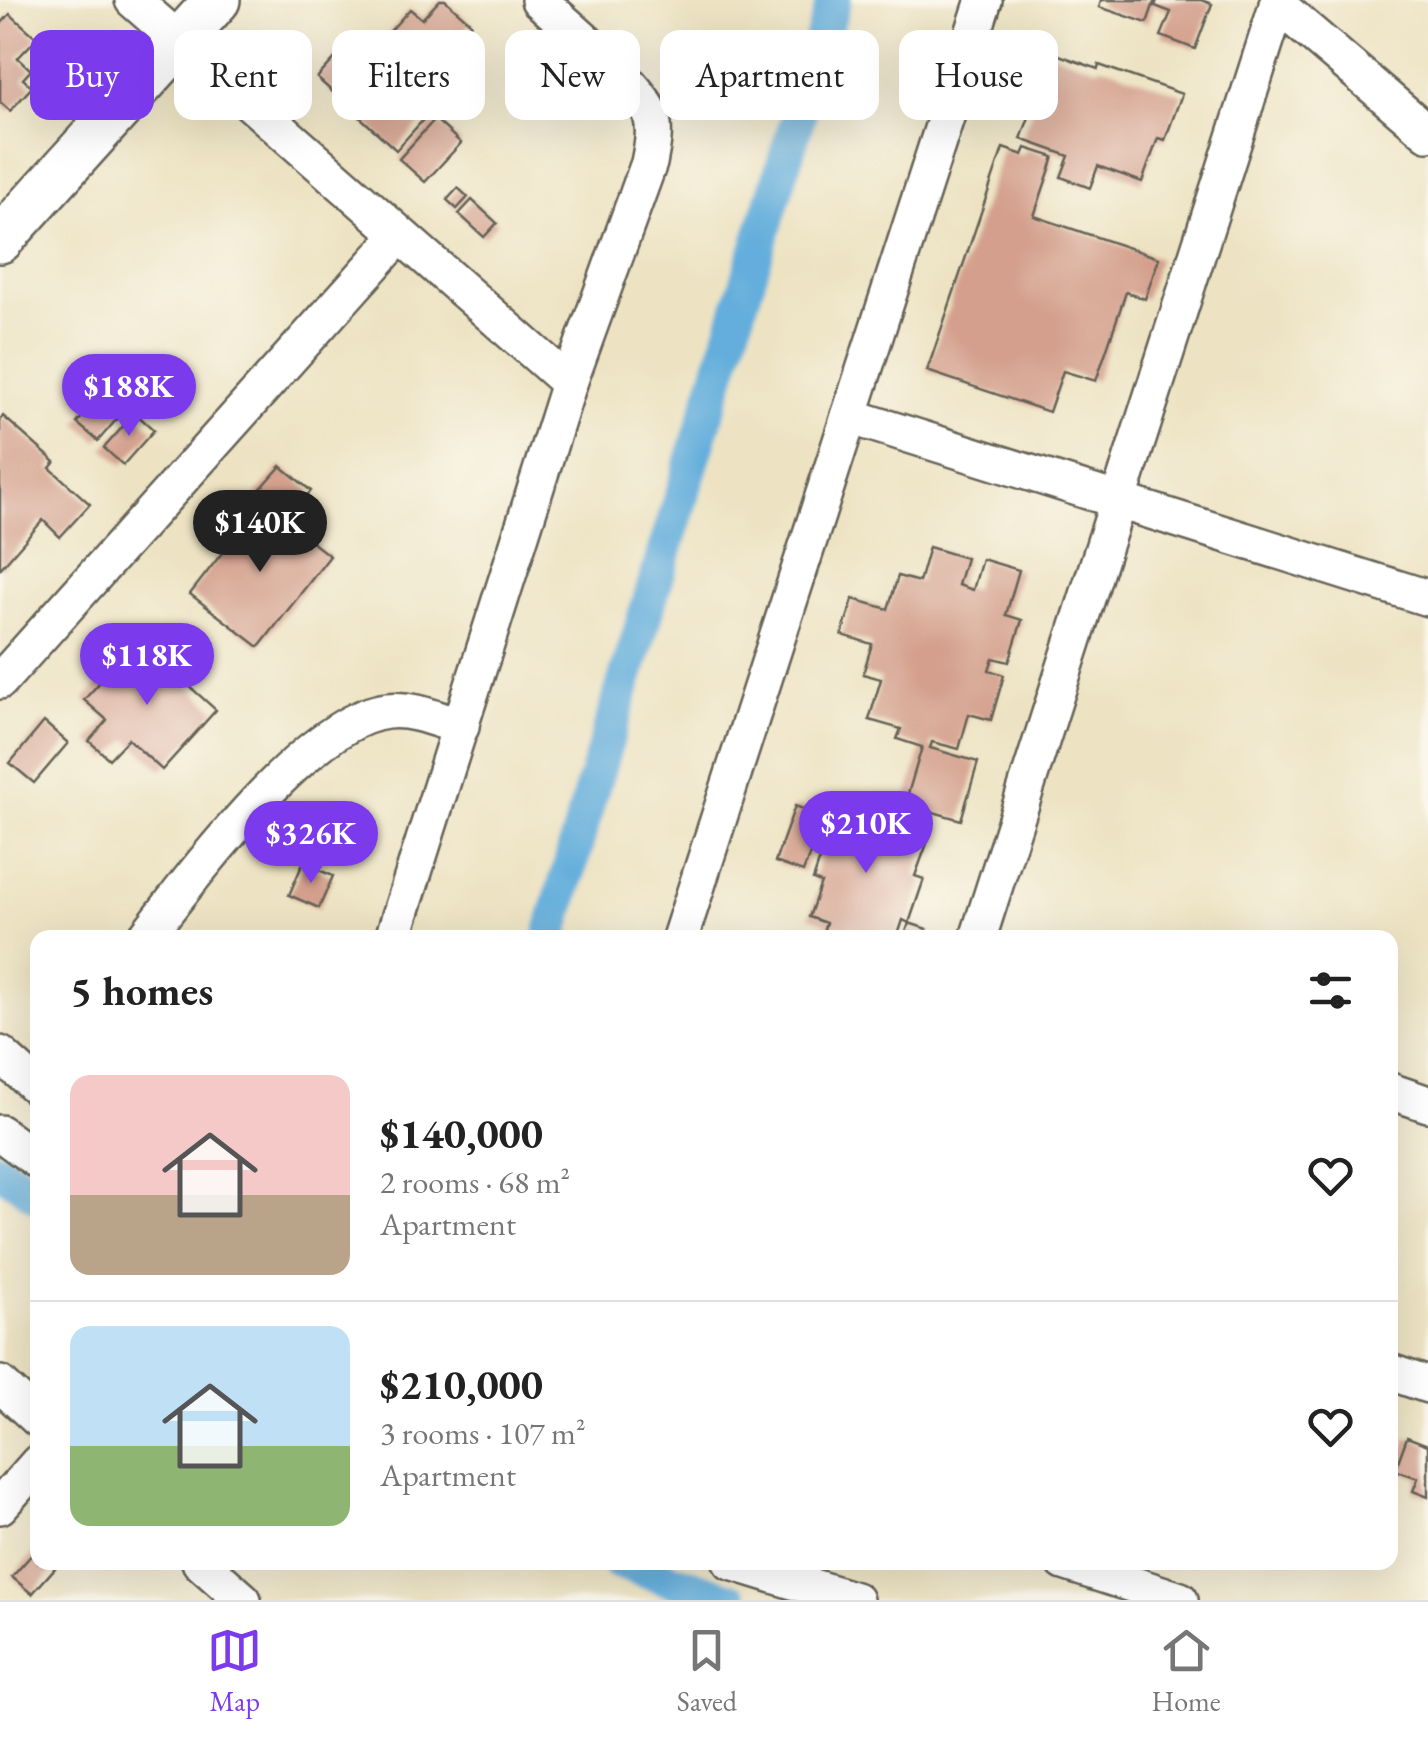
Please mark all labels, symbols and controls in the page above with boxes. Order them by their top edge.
chip: Buy [30,30,154,120]
chip: Rent [174,30,312,120]
chip: Filters [332,30,485,120]
chip: New [505,30,640,120]
chip: Apartment [660,30,879,120]
chip: House [899,30,1058,120]
pin: $188K [59,354,199,439]
text: $188K [84,365,174,407]
pin: $140K [190,490,330,575]
text: $140K [215,501,305,543]
pin: $118K [77,623,217,708]
text: $118K [102,634,192,676]
pin: $210K [796,791,936,876]
pin: $326K [241,801,381,886]
text: $210K [821,802,911,844]
text: $326K [266,812,356,854]
text: 5 homes [70,963,213,1018]
icon: filters [1303,963,1358,1018]
text: $140,000 [380,1106,543,1161]
icon: home [150,1115,270,1235]
icon: heart [1303,1148,1358,1203]
text: 2 rooms · 68 m² [380,1161,570,1203]
text: Apartment [380,1203,516,1245]
text: $210,000 [380,1357,543,1412]
icon: home [150,1366,270,1486]
icon: heart [1303,1399,1358,1454]
text: 3 rooms · 107 m² [380,1412,586,1454]
text: Apartment [380,1454,516,1496]
tab: Map [207,1623,262,1719]
tab: Saved [677,1623,737,1719]
tab: Home [1151,1623,1221,1719]

